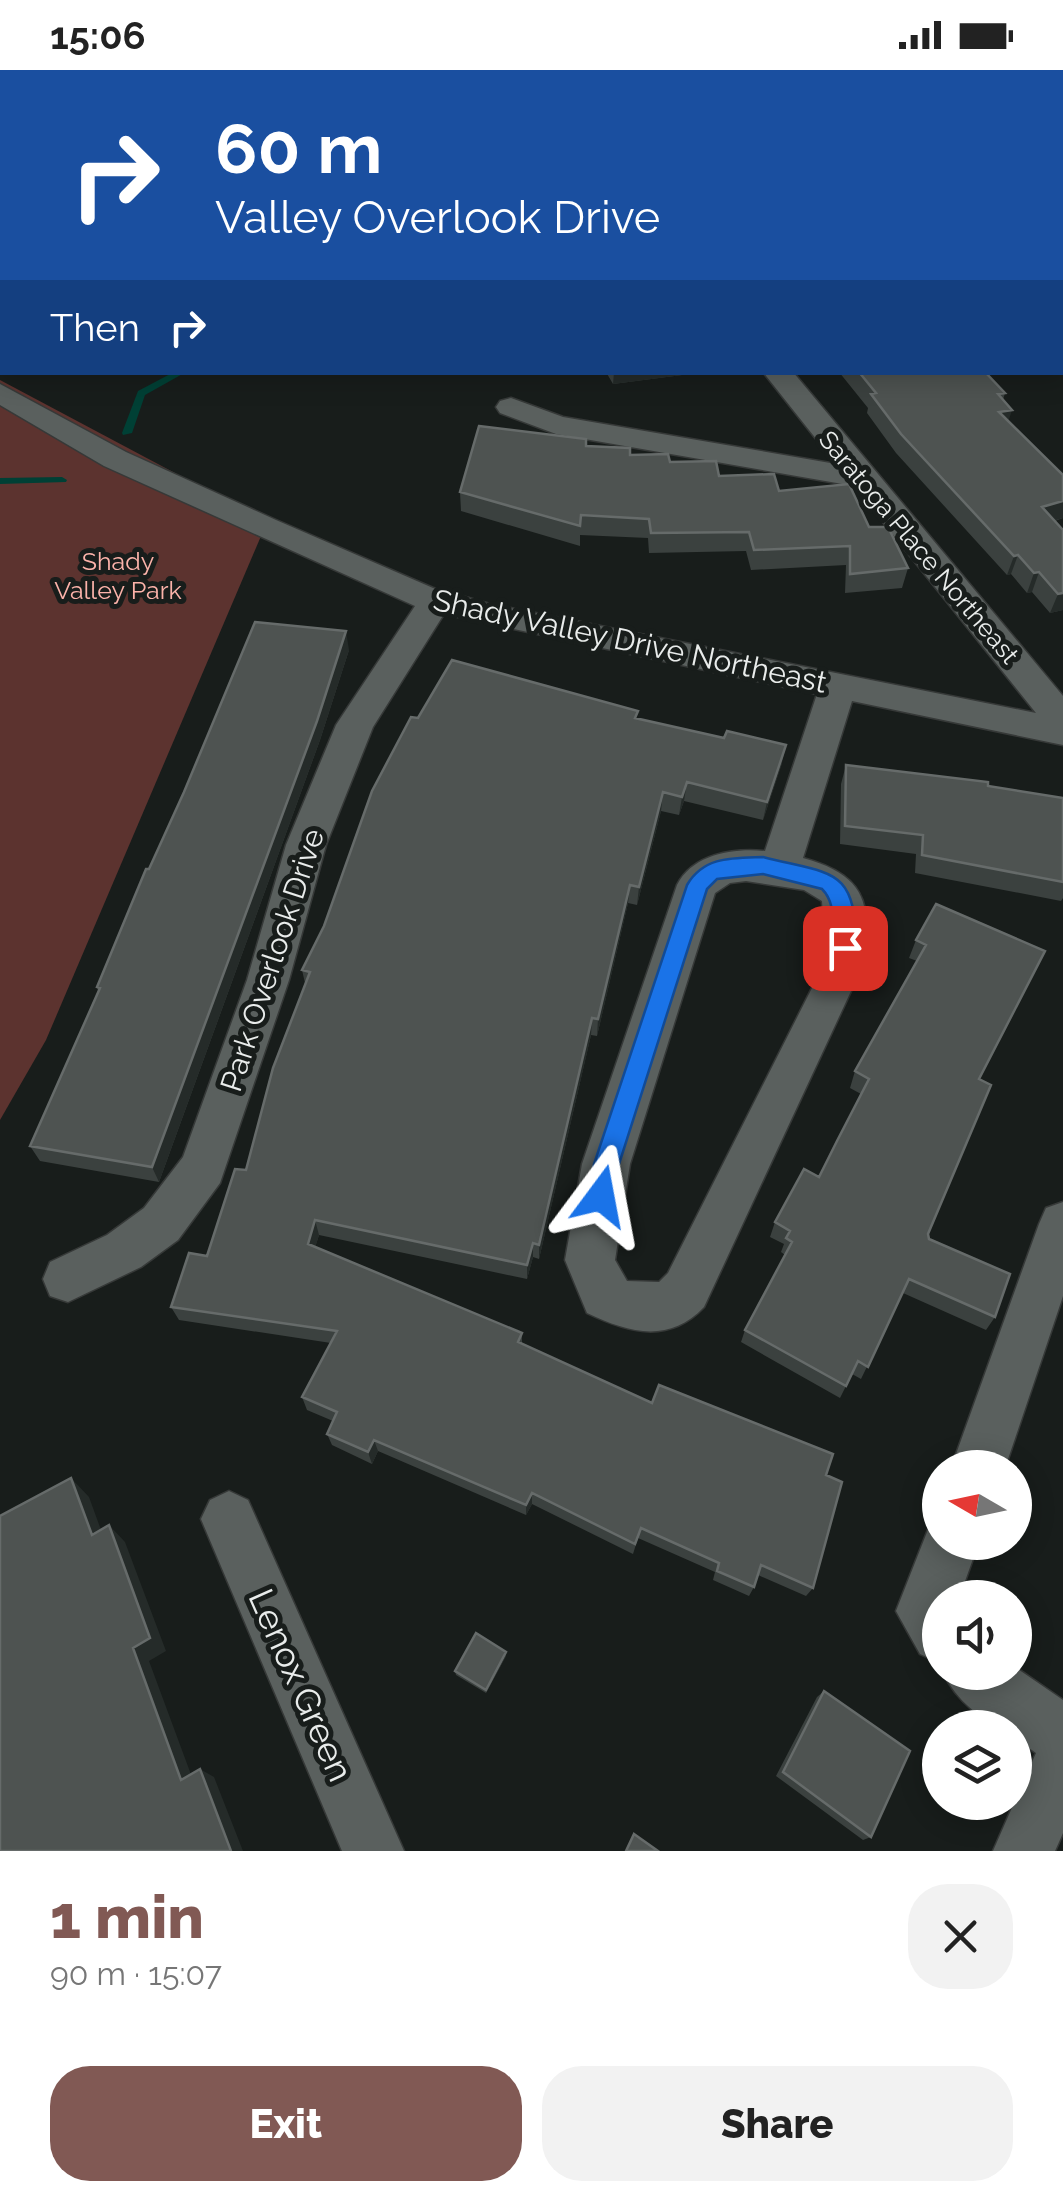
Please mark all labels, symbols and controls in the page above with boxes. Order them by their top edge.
text: 15:06 [50,13,146,58]
text: 60 m [215,107,382,189]
icon: right [50,110,180,240]
text: Valley Overlook Drive [215,191,660,244]
icon: right [160,300,215,355]
text: Then [50,305,140,350]
street label: Saratoga Place Northeast [813,425,1026,670]
park label: Shady Valley Park [54,546,183,605]
street label: Shady Valley Drive Northeast [430,582,830,700]
street label: Park Overlook Drive [213,824,331,1096]
pin [803,906,888,991]
icon: arrive [818,921,873,976]
position arrow [549,1144,653,1248]
north arrow [922,1450,1032,1560]
map controls [922,1450,1032,1820]
button: sound [922,1580,1032,1690]
street label: Lenox Green [240,1583,362,1787]
button: layers [922,1710,1032,1820]
text: 1 min [50,1882,204,1952]
button: close [908,1884,1013,1989]
text: 90 m · 15:07 [50,1955,222,1992]
button: Exit [50,2066,522,2181]
button: Share [542,2066,1013,2181]

